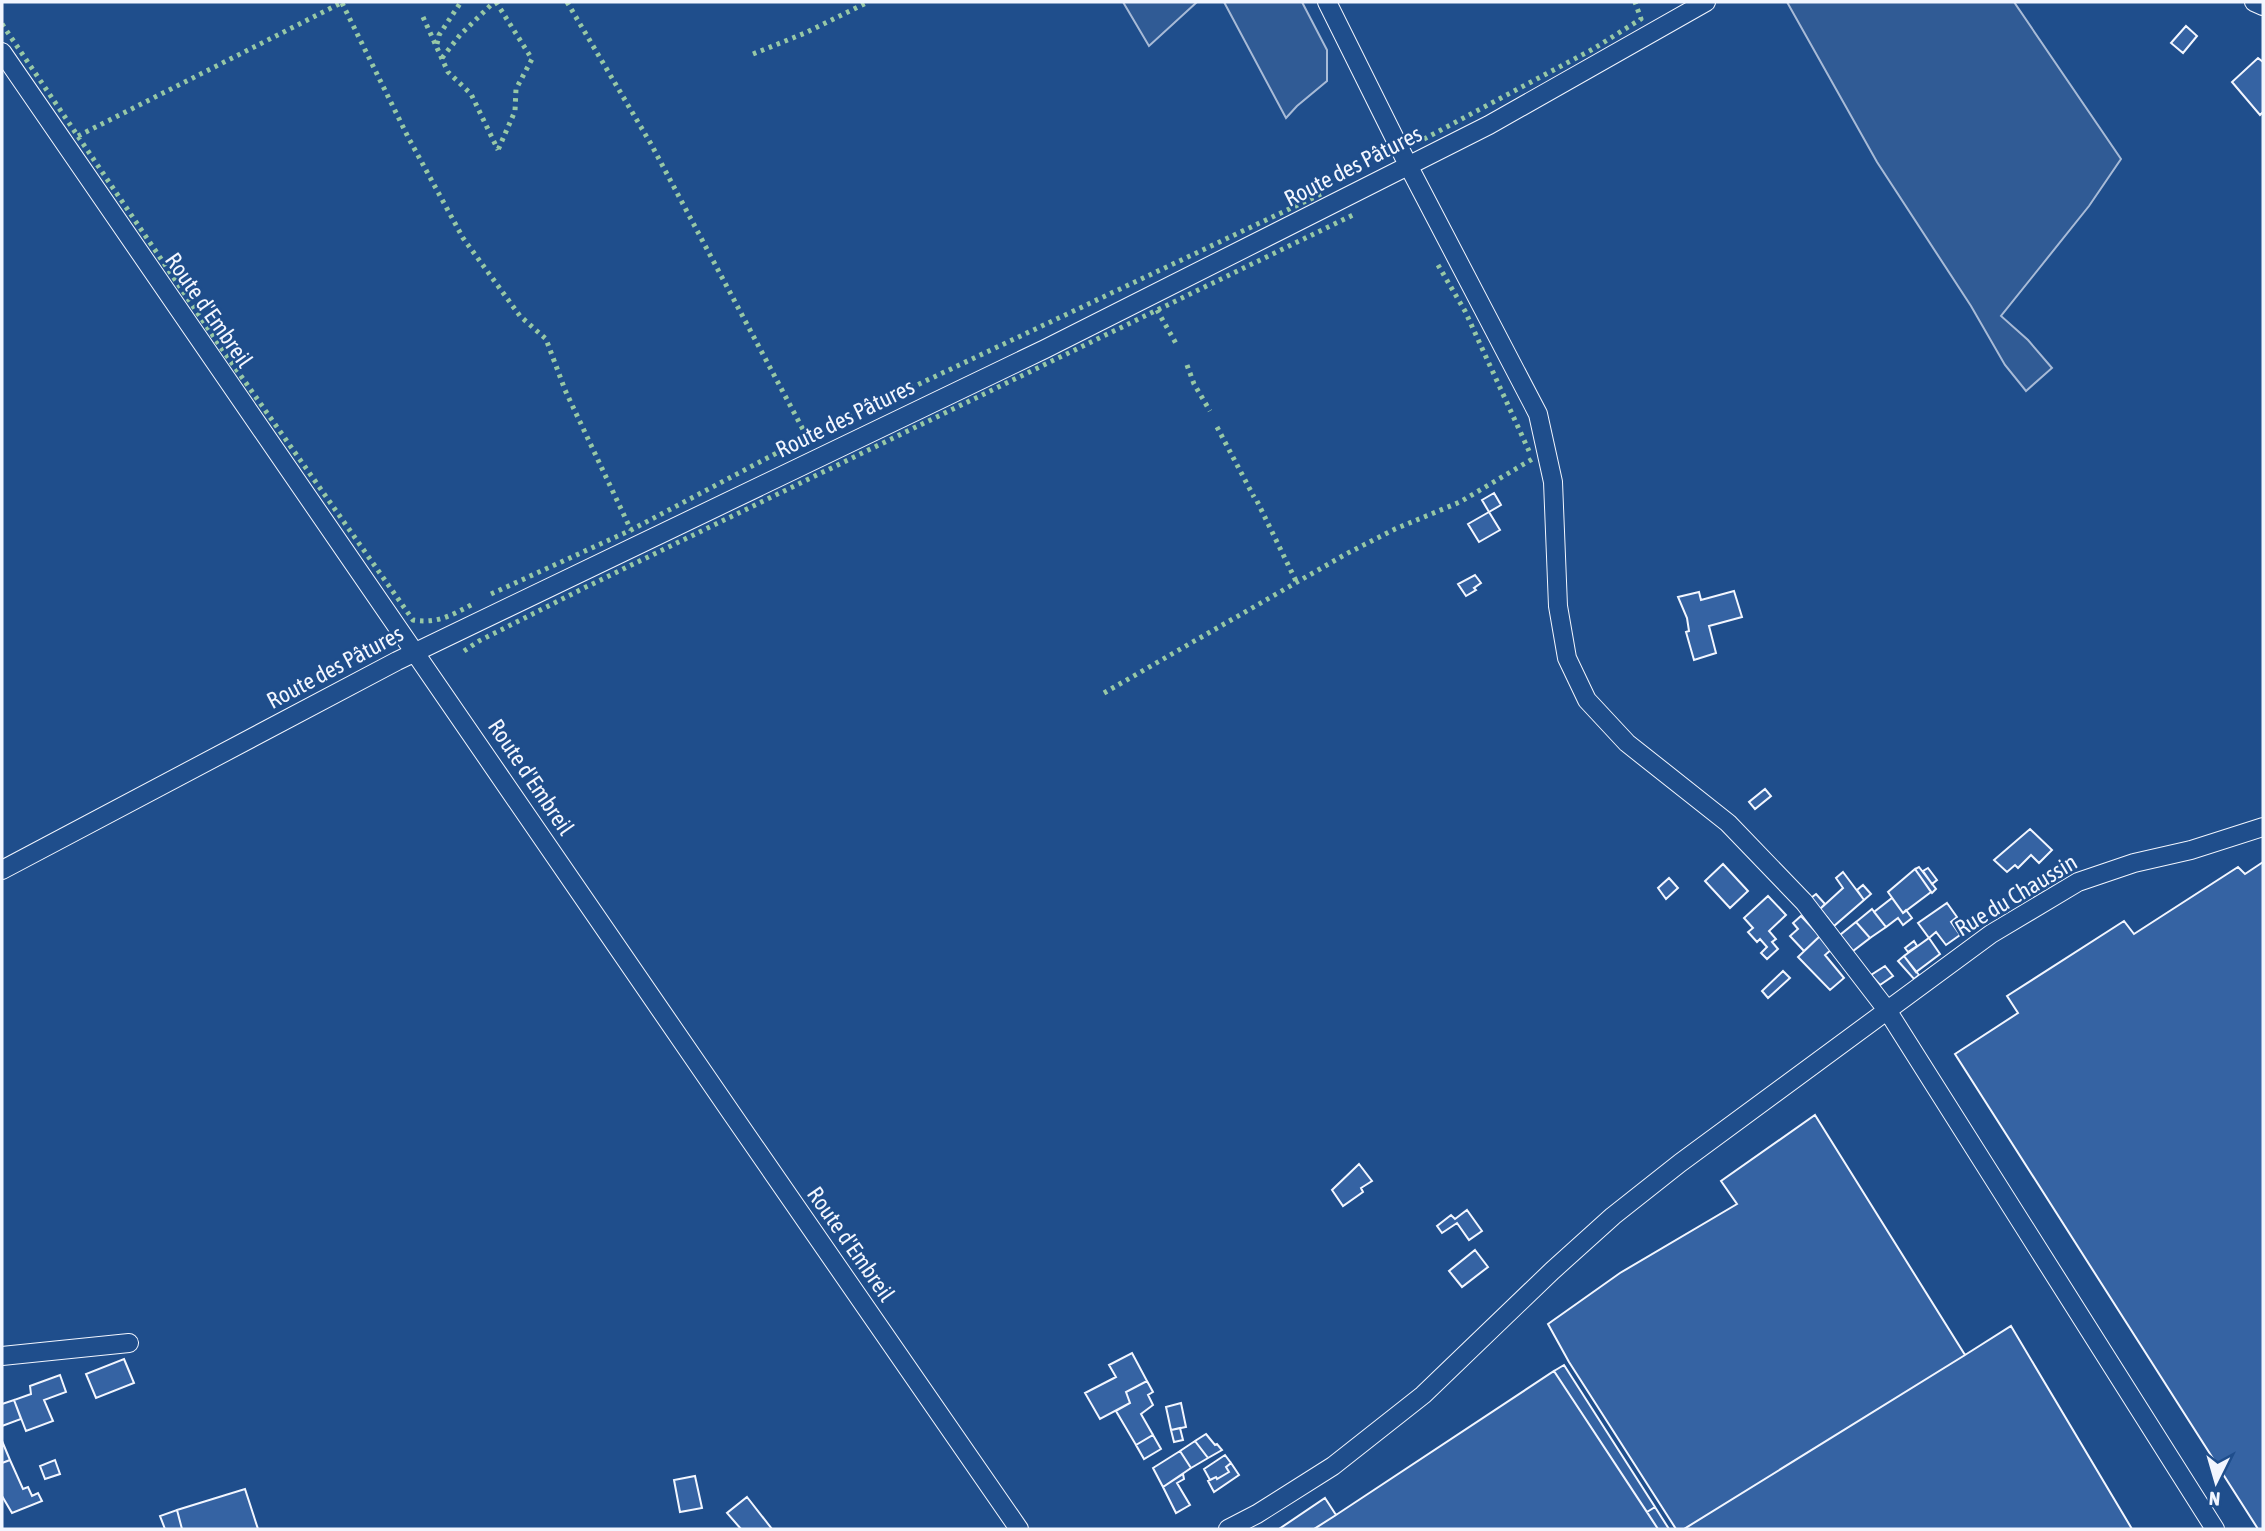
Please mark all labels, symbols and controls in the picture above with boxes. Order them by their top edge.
street label: Route des Pâtures [1280,120,1426,212]
street label: Route d'Embreil [160,248,258,372]
street label: Route des Pâtures [772,373,918,463]
street label: Route des Pâtures [262,620,408,714]
street label: Route d'Embreil [483,714,579,840]
street label: Rue du Chaussin [1950,848,2082,942]
street label: Route d'Embreil [802,1182,900,1306]
north arrow [2181,1447,2251,1517]
text: N [2208,1487,2221,1510]

